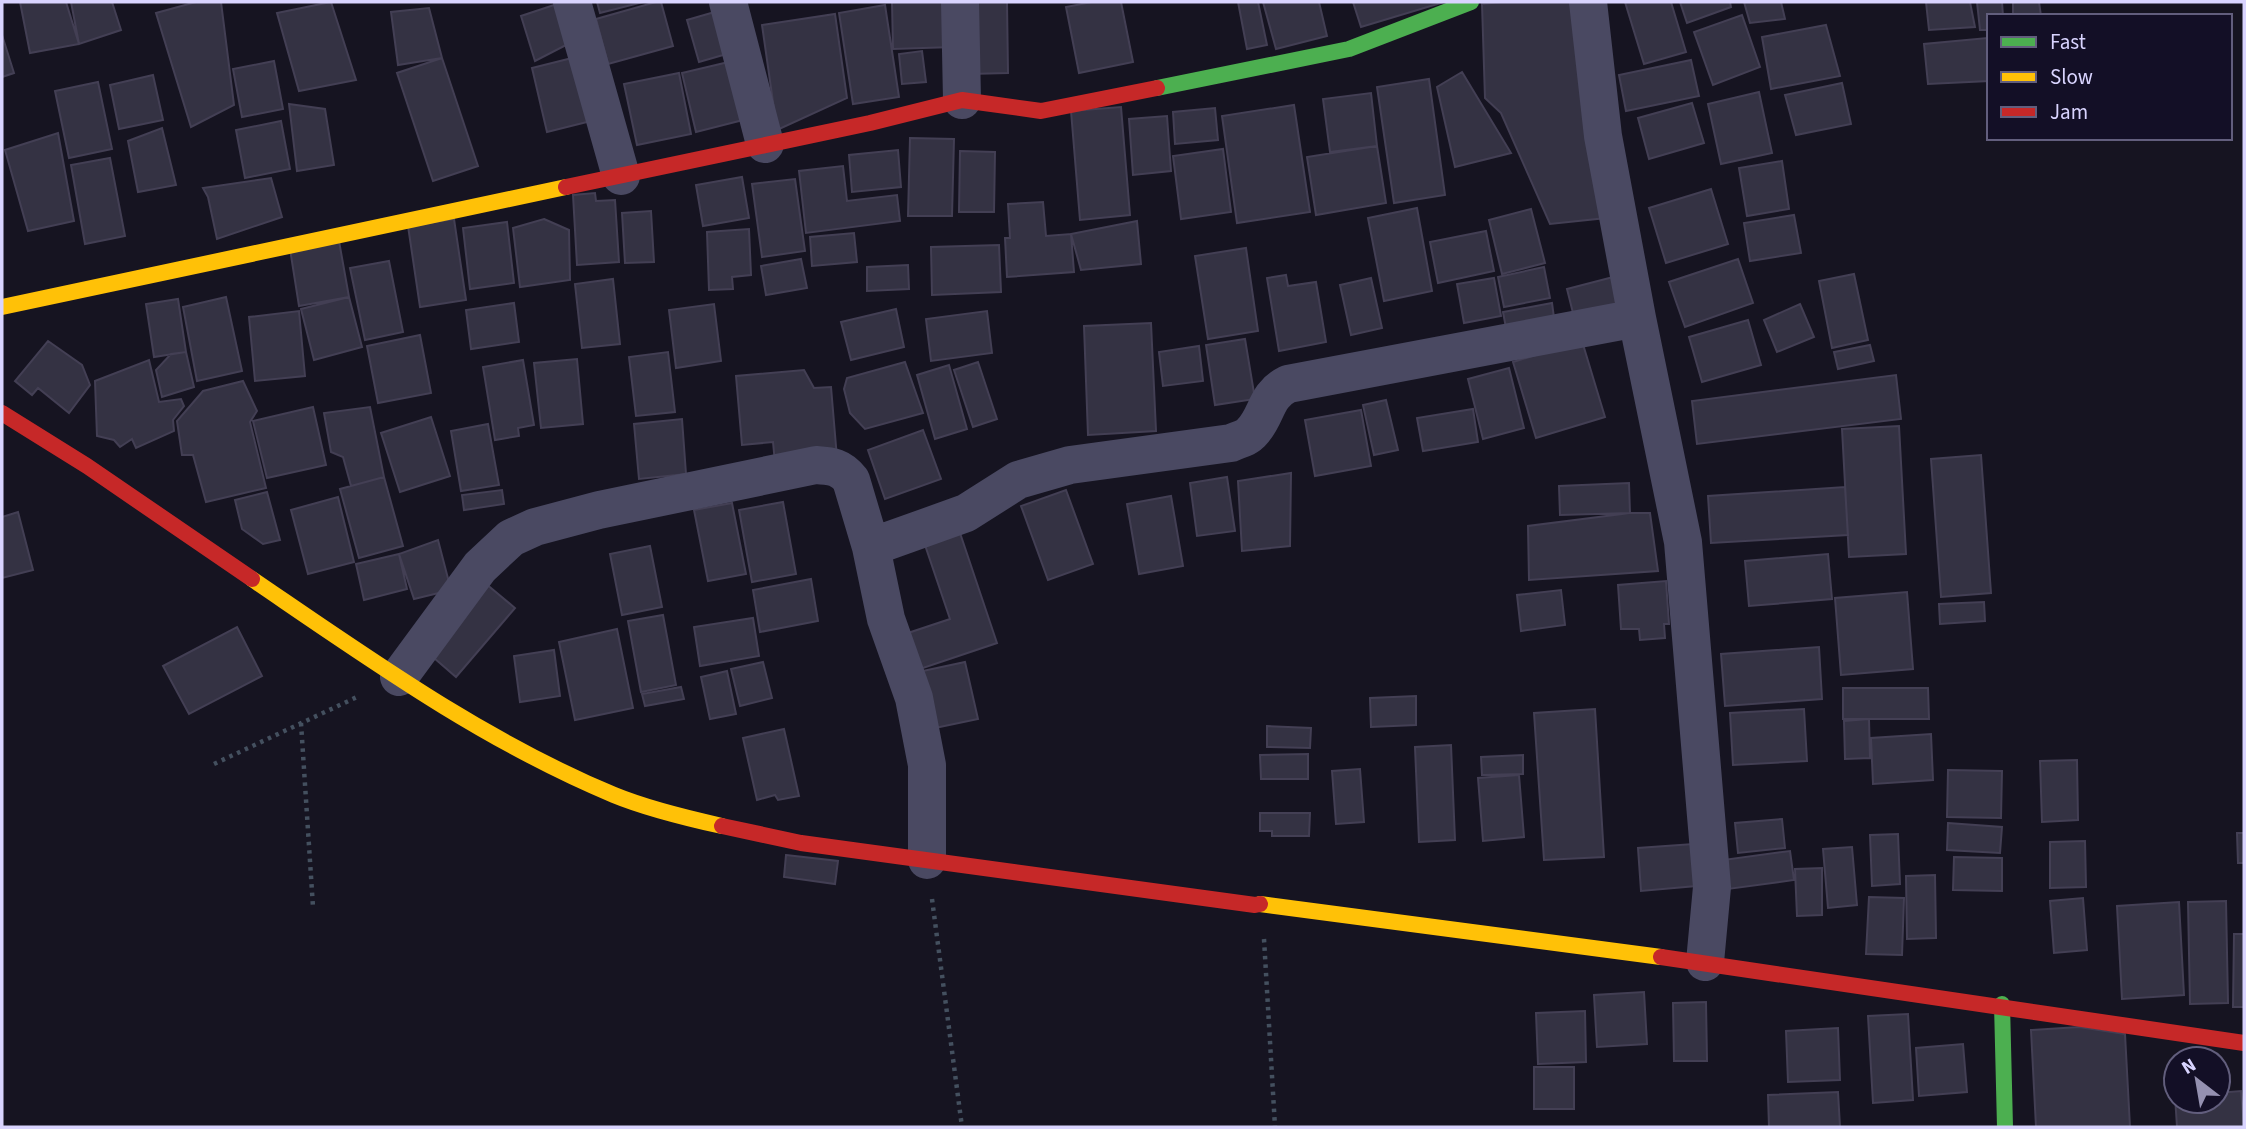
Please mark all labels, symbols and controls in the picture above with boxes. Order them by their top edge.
legend [1987,14,2232,140]
text: Fast [2050,27,2086,57]
text: Slow [2050,62,2093,92]
text: Jam [2050,97,2088,127]
north arrow [2162,1045,2232,1115]
text: N [2177,1052,2201,1082]

